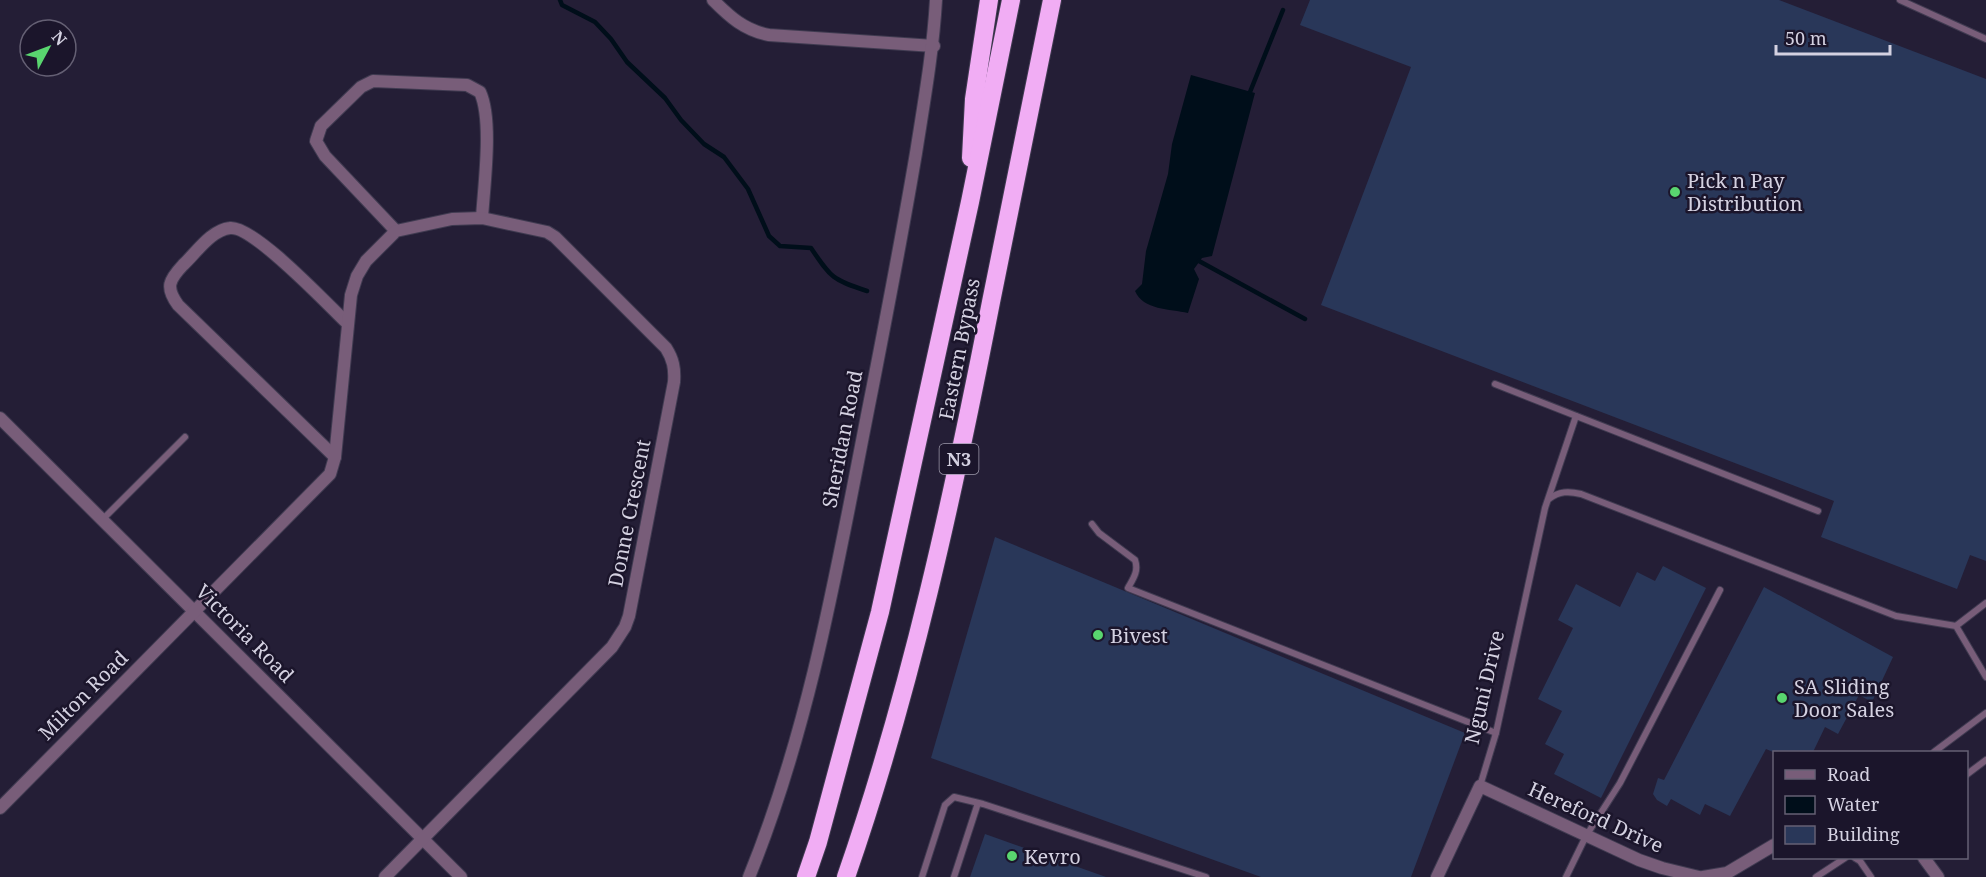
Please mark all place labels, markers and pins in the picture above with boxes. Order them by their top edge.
place label: Pick n Pay Distribution [1687,167,1803,217]
marker: Pick n Pay Distribution [1668,185,1682,199]
place label: Bivest [1110,622,1168,649]
marker: Bivest [1091,628,1105,642]
place label: SA Sliding Door Sales [1794,673,1894,723]
marker: SA Sliding Door Sales [1775,691,1789,705]
place label: Kevro [1024,843,1081,870]
marker: Kevro [1005,849,1019,863]

